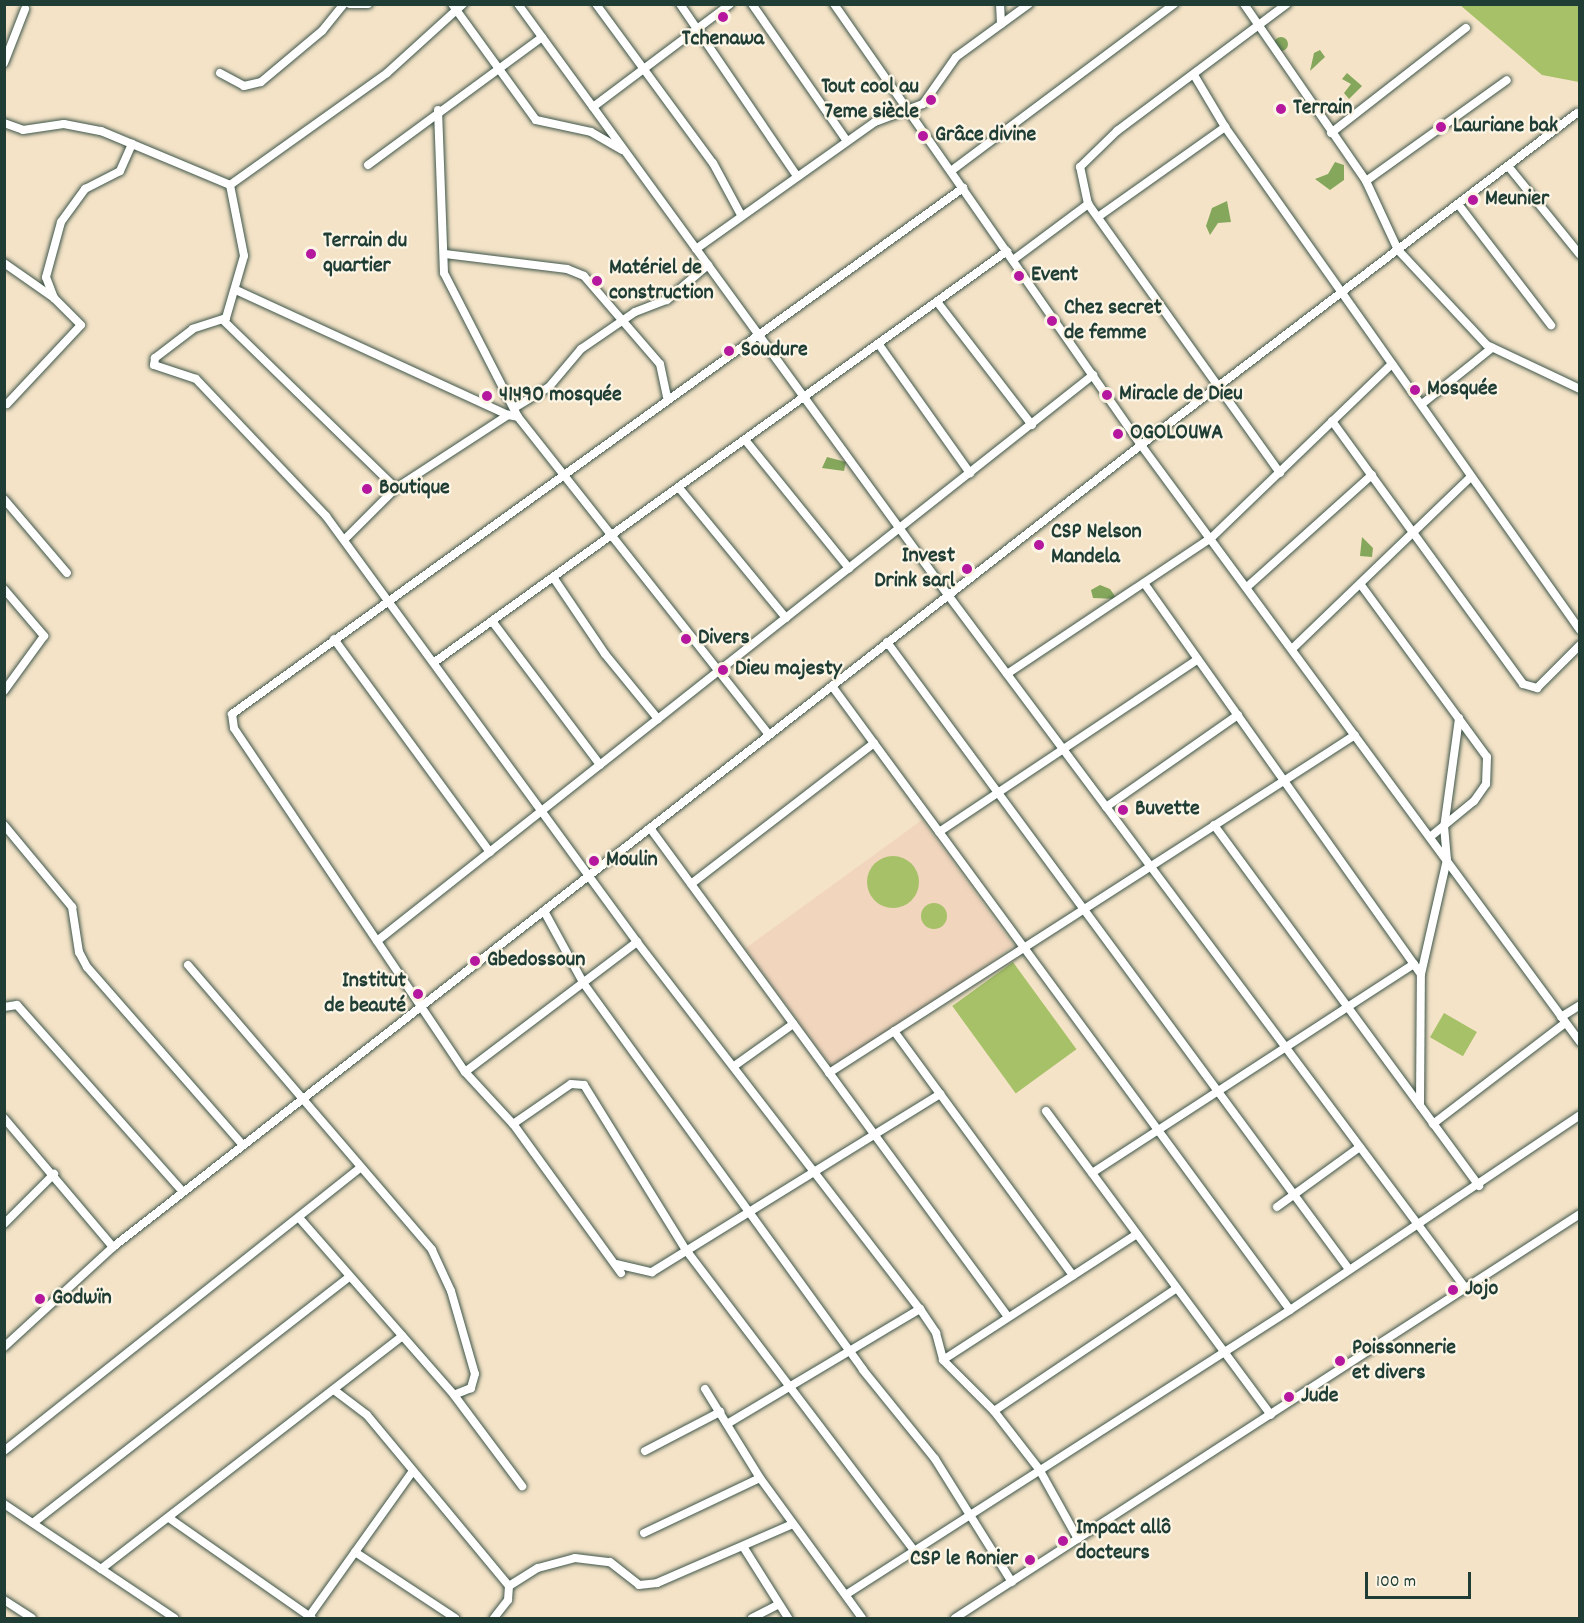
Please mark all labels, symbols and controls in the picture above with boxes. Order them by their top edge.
marker: Tchenawa [716,10,730,24]
place label: Tchenawa [682,27,764,53]
place label: Tout cool au 7eme siècle [821,74,919,125]
marker: Tout cool au 7eme siècle [924,93,938,107]
place label: Terrain [1293,96,1352,122]
marker: Terrain [1274,102,1288,116]
place label: Lauriane bak [1453,114,1558,140]
marker: Lauriane bak [1434,120,1448,134]
place label: Grâce divine [935,123,1036,149]
marker: Grâce divine [916,129,930,143]
place label: Meunier [1485,187,1549,213]
marker: Meunier [1466,193,1480,207]
place label: Terrain du quartier [323,228,407,280]
marker: Terrain du quartier [304,247,318,261]
place label: Matériel de construction [609,255,714,306]
place label: Event [1031,263,1078,289]
marker: Event [1012,269,1026,283]
marker: Matériel de construction [590,274,604,288]
place label: Chez secret de femme [1064,295,1162,346]
marker: Chez secret de femme [1045,314,1059,328]
place label: Soudure [741,338,808,364]
marker: Soudure [722,344,736,358]
place label: Mosquée [1427,377,1497,403]
place label: Miracle de Dieu [1119,382,1243,408]
place label: 41490 mosquée [499,383,622,409]
marker: Mosquée [1408,383,1422,397]
marker: Miracle de Dieu [1100,388,1114,402]
marker: 41490 mosquée [480,389,494,403]
place label: OGOLOUWA [1130,421,1223,447]
marker: OGOLOUWA [1111,427,1125,441]
place label: Boutique [379,476,450,502]
marker: Boutique [360,482,374,496]
place label: CSP Nelson Mandela [1051,519,1142,570]
marker: CSP Nelson Mandela [1032,538,1046,552]
place label: Invest Drink sarl [874,543,955,594]
marker: Invest Drink sarl [960,562,974,576]
place label: Divers [698,626,750,652]
marker: Divers [679,632,693,646]
place label: Dieu majesty [735,657,842,683]
marker: Dieu majesty [716,663,730,677]
place label: Buvette [1135,797,1200,823]
marker: Buvette [1116,803,1130,817]
place label: Moulin [606,848,658,874]
marker: Moulin [587,854,601,868]
place label: Gbedossoun [487,948,585,974]
marker: Gbedossoun [468,954,482,968]
place label: Institut de beauté [324,968,406,1020]
marker: Institut de beauté [411,987,425,1001]
place label: Jojo [1465,1277,1498,1303]
marker: Jojo [1446,1283,1460,1297]
place label: Godwïn [52,1286,112,1312]
marker: Godwïn [33,1292,47,1306]
place label: Poissonnerie et divers [1352,1335,1456,1386]
marker: Poissonnerie et divers [1333,1354,1347,1368]
place label: Jude [1301,1384,1338,1410]
marker: Jude [1282,1390,1296,1404]
place label: Impact allô docteurs [1076,1515,1171,1566]
marker: Impact allô docteurs [1054,1532,1072,1550]
place label: CSP le Ronier [910,1547,1018,1573]
marker: CSP le Ronier [1023,1553,1037,1567]
scale bar [1368,1560,1474,1598]
text: 100 m [1376,1570,1416,1595]

